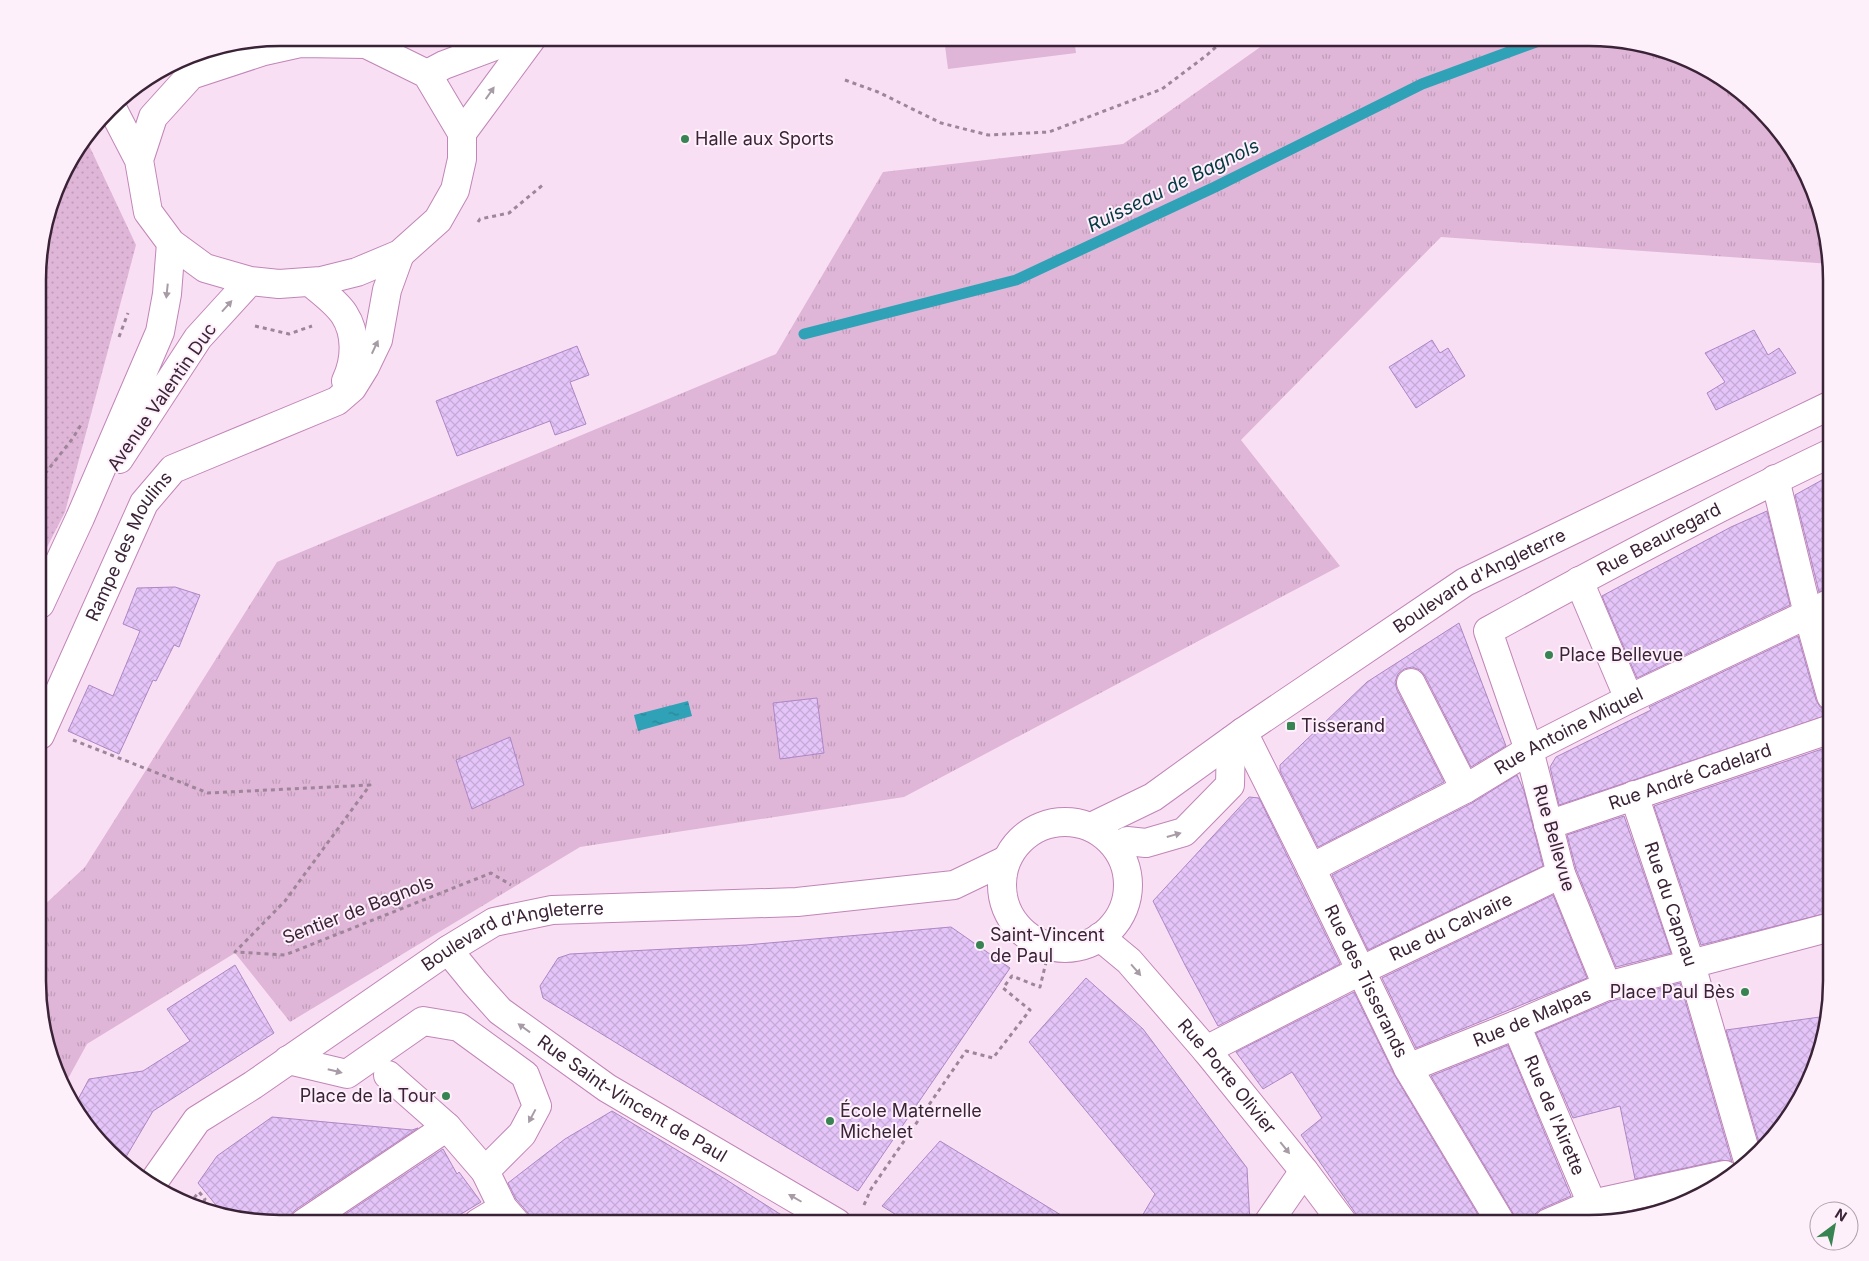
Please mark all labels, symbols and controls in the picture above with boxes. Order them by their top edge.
one-way arrow [485,86,495,100]
place label: Halle aux Sports [695,128,834,149]
marker: Halle aux Sports [679,133,691,145]
water label: Ruisseau de Bagnols [1084,134,1263,237]
one-way arrow [163,284,171,300]
one-way arrow [222,300,233,313]
street label: Avenue Valentin Duc [103,319,220,475]
one-way arrow [371,340,379,354]
street label: Rampe des Moulins [81,467,176,624]
street label: Rue Beauregard [1593,498,1724,580]
street label: Boulevard d'Angleterre [1389,524,1569,637]
place label: Place Bellevue [1559,644,1683,665]
marker: Place Bellevue [1543,649,1555,661]
street label: Rue Antoine Miquel [1490,683,1646,779]
place label: Tisserand [1301,715,1385,736]
marker: Tisserand [1285,720,1297,732]
street label: Rue André Cadelard [1606,739,1774,814]
street label: Rue Bellevue [1529,782,1580,894]
one-way arrow [1167,831,1182,839]
street label: Rue du Capnau [1640,839,1702,969]
street label: Sentier de Bagnols [279,871,436,948]
street label: Rue du Calvaire [1386,888,1515,965]
street label: Boulevard d'Angleterre [417,897,604,975]
street label: Rue des Tisserands [1320,901,1412,1061]
place label: Saint-Vincent de Paul [990,924,1104,966]
marker: Saint-Vincent de Paul [974,939,986,951]
one-way arrow [1131,963,1142,976]
place label: Place Paul Bès [1610,981,1735,1002]
street label: Rue de Malpas [1470,983,1594,1051]
marker: Place Paul Bès [1739,986,1751,998]
street label: Rue Porte Olivier [1174,1014,1281,1138]
one-way arrow [517,1023,531,1033]
street label: Rue Saint-Vincent de Paul [534,1030,731,1166]
street label: Rue de l'Airette [1520,1052,1589,1178]
one-way arrow [327,1067,343,1075]
place label: Place de la Tour [300,1085,436,1106]
marker: Place de la Tour [440,1090,452,1102]
place label: École Maternelle Michelet [840,1099,982,1142]
one-way arrow [528,1109,536,1123]
marker: École Maternelle Michelet [824,1115,836,1127]
one-way arrow [1280,1141,1291,1154]
one-way arrow [788,1194,801,1203]
north arrow [1809,1201,1859,1251]
text: N [1832,1205,1850,1225]

